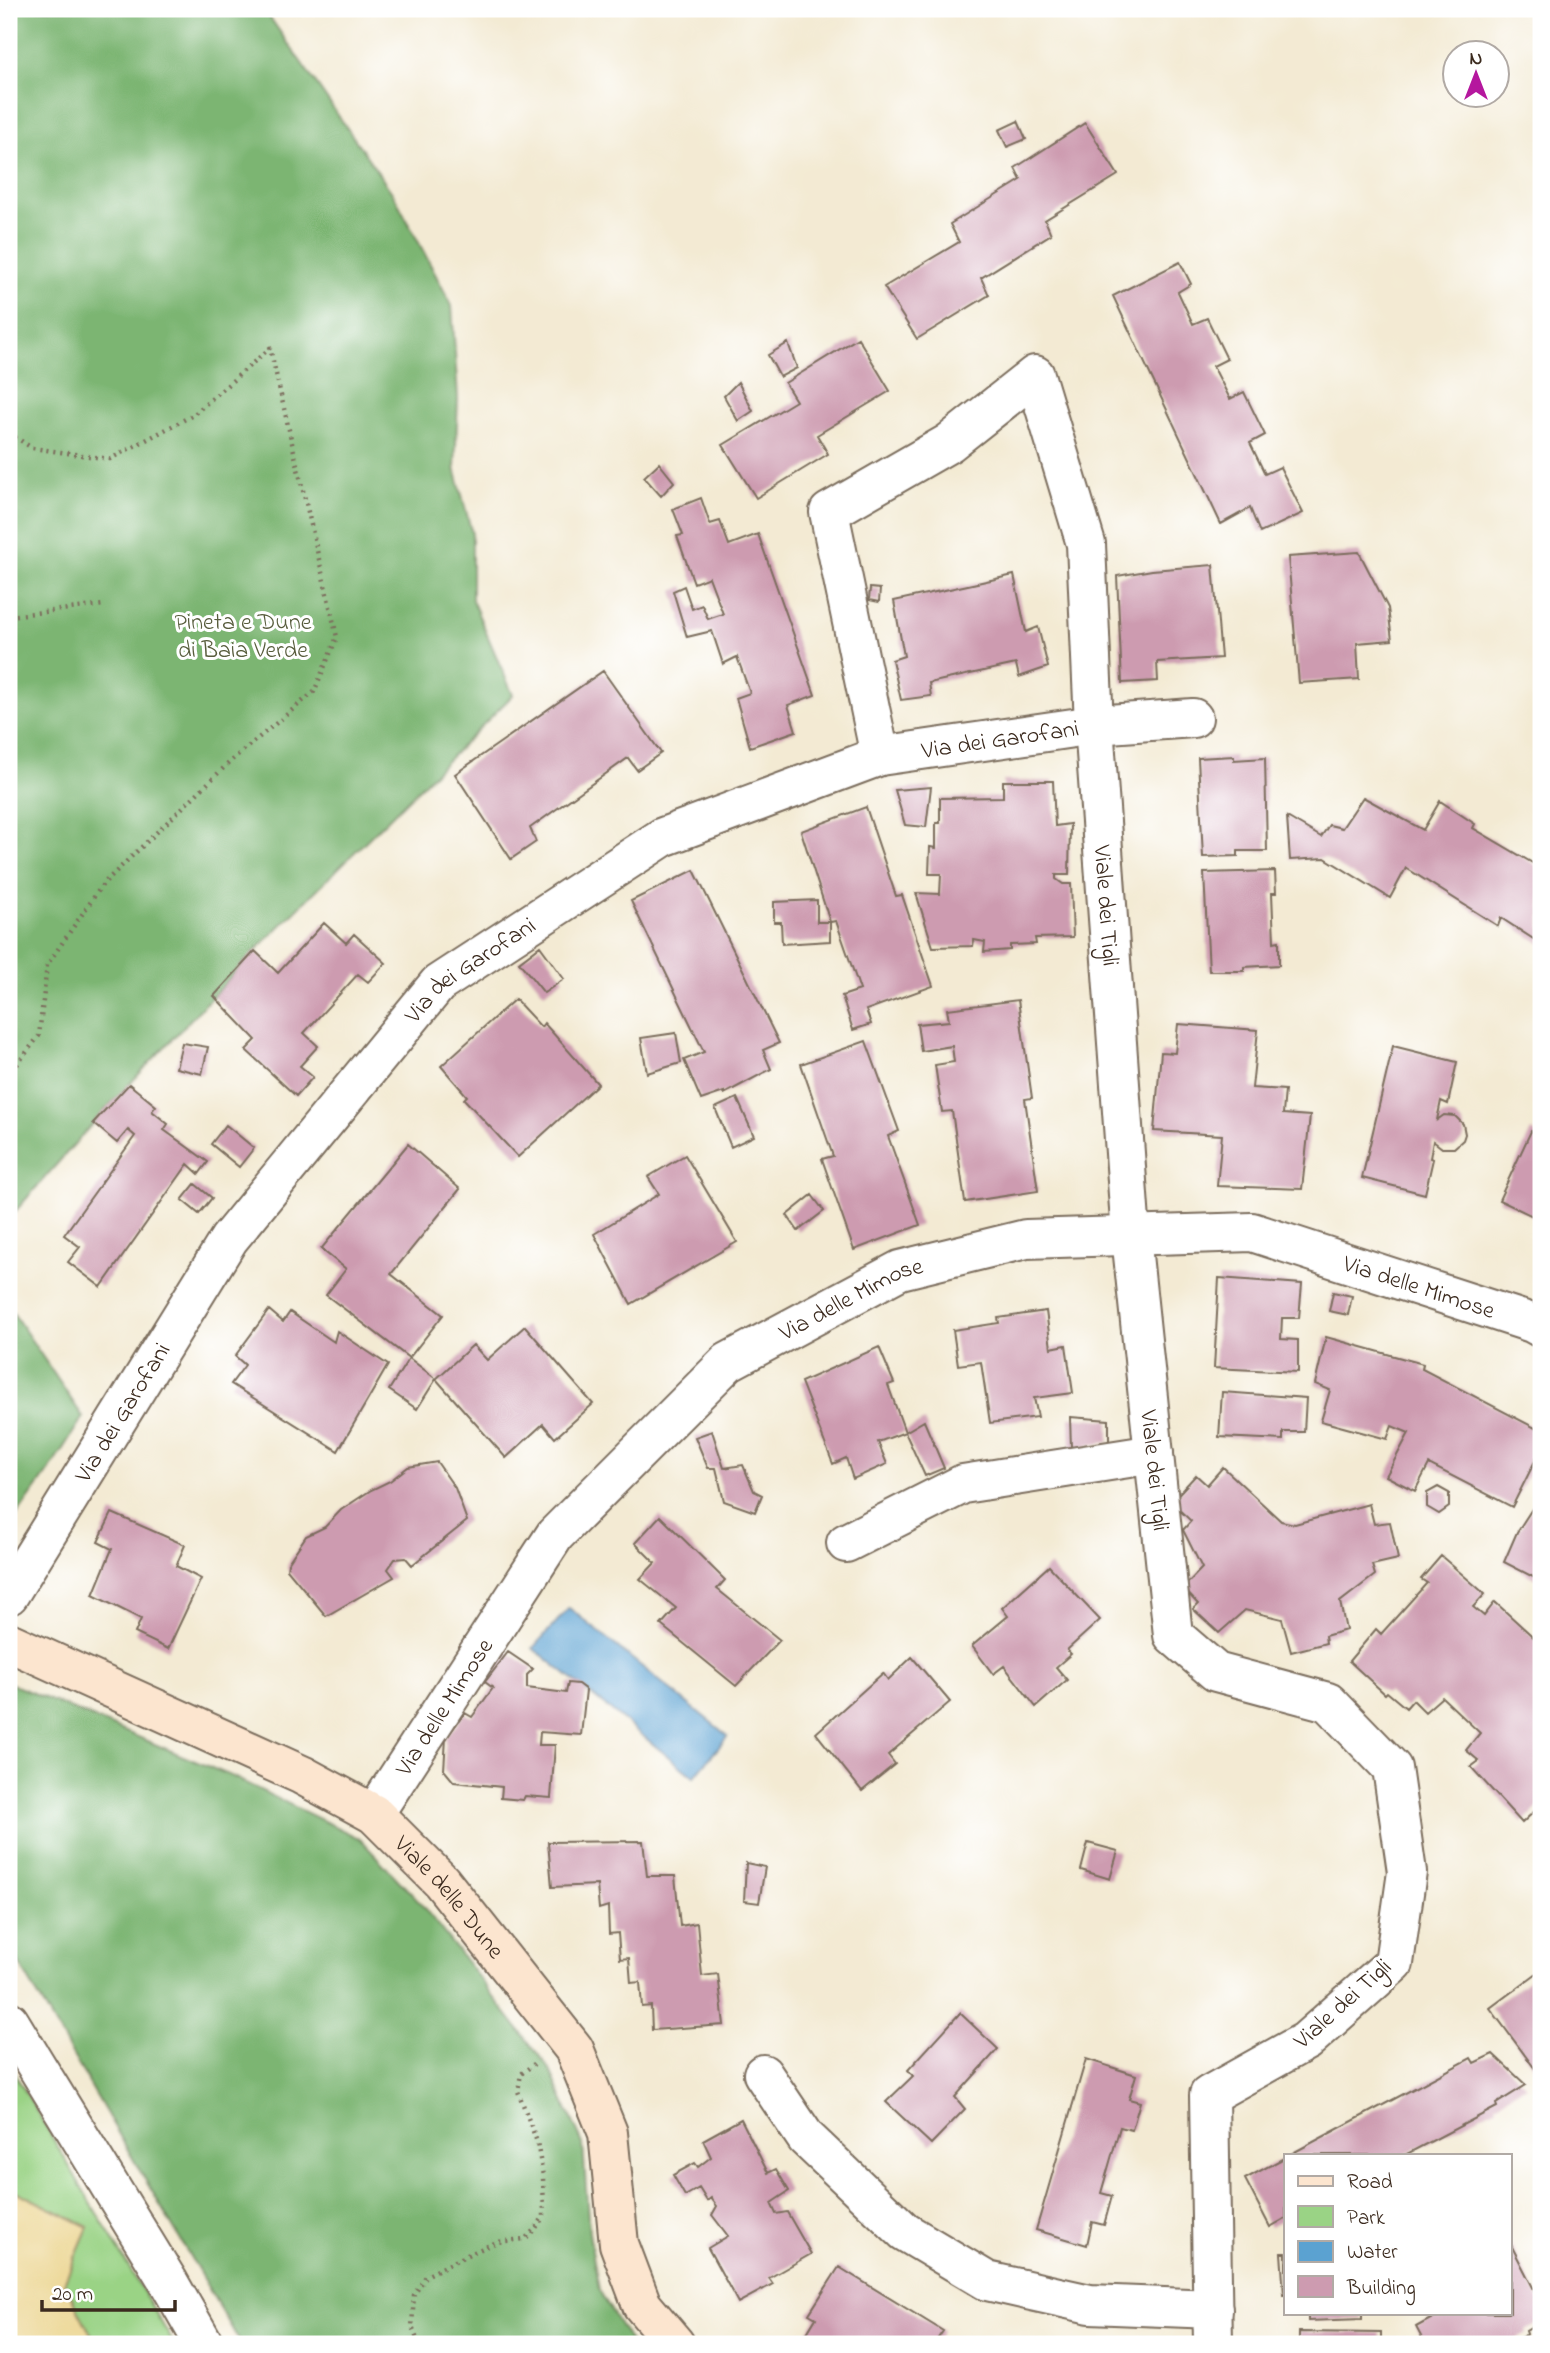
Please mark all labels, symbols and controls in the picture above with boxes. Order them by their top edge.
north arrow [1442,38,1512,108]
text: N [1470,46,1483,73]
park label: Pineta e Dune di Baia Verde [175,606,312,669]
street label: Via dei Garofani [919,712,1082,770]
street label: Viale dei Tigli [1083,843,1126,968]
street label: Via dei Garofani [397,910,544,1033]
street label: Via delle Mimose [1337,1247,1499,1330]
street label: Via delle Mimose [773,1250,927,1352]
street label: Via dei Garofani [67,1337,181,1491]
street label: Viale dei Tigli [1129,1407,1177,1533]
street label: Via delle Mimose [388,1632,504,1785]
street label: Viale delle Dune [384,1828,511,1968]
street label: Viale dei Tigli [1286,1951,1400,2059]
legend [1284,2154,1512,2314]
text: Road [1347,2168,1393,2198]
text: Park [1347,2204,1386,2234]
text: Water [1347,2238,1398,2268]
scale bar [42,2269,175,2313]
text: Building [1346,2274,1416,2306]
text: 20 m [52,2280,93,2310]

